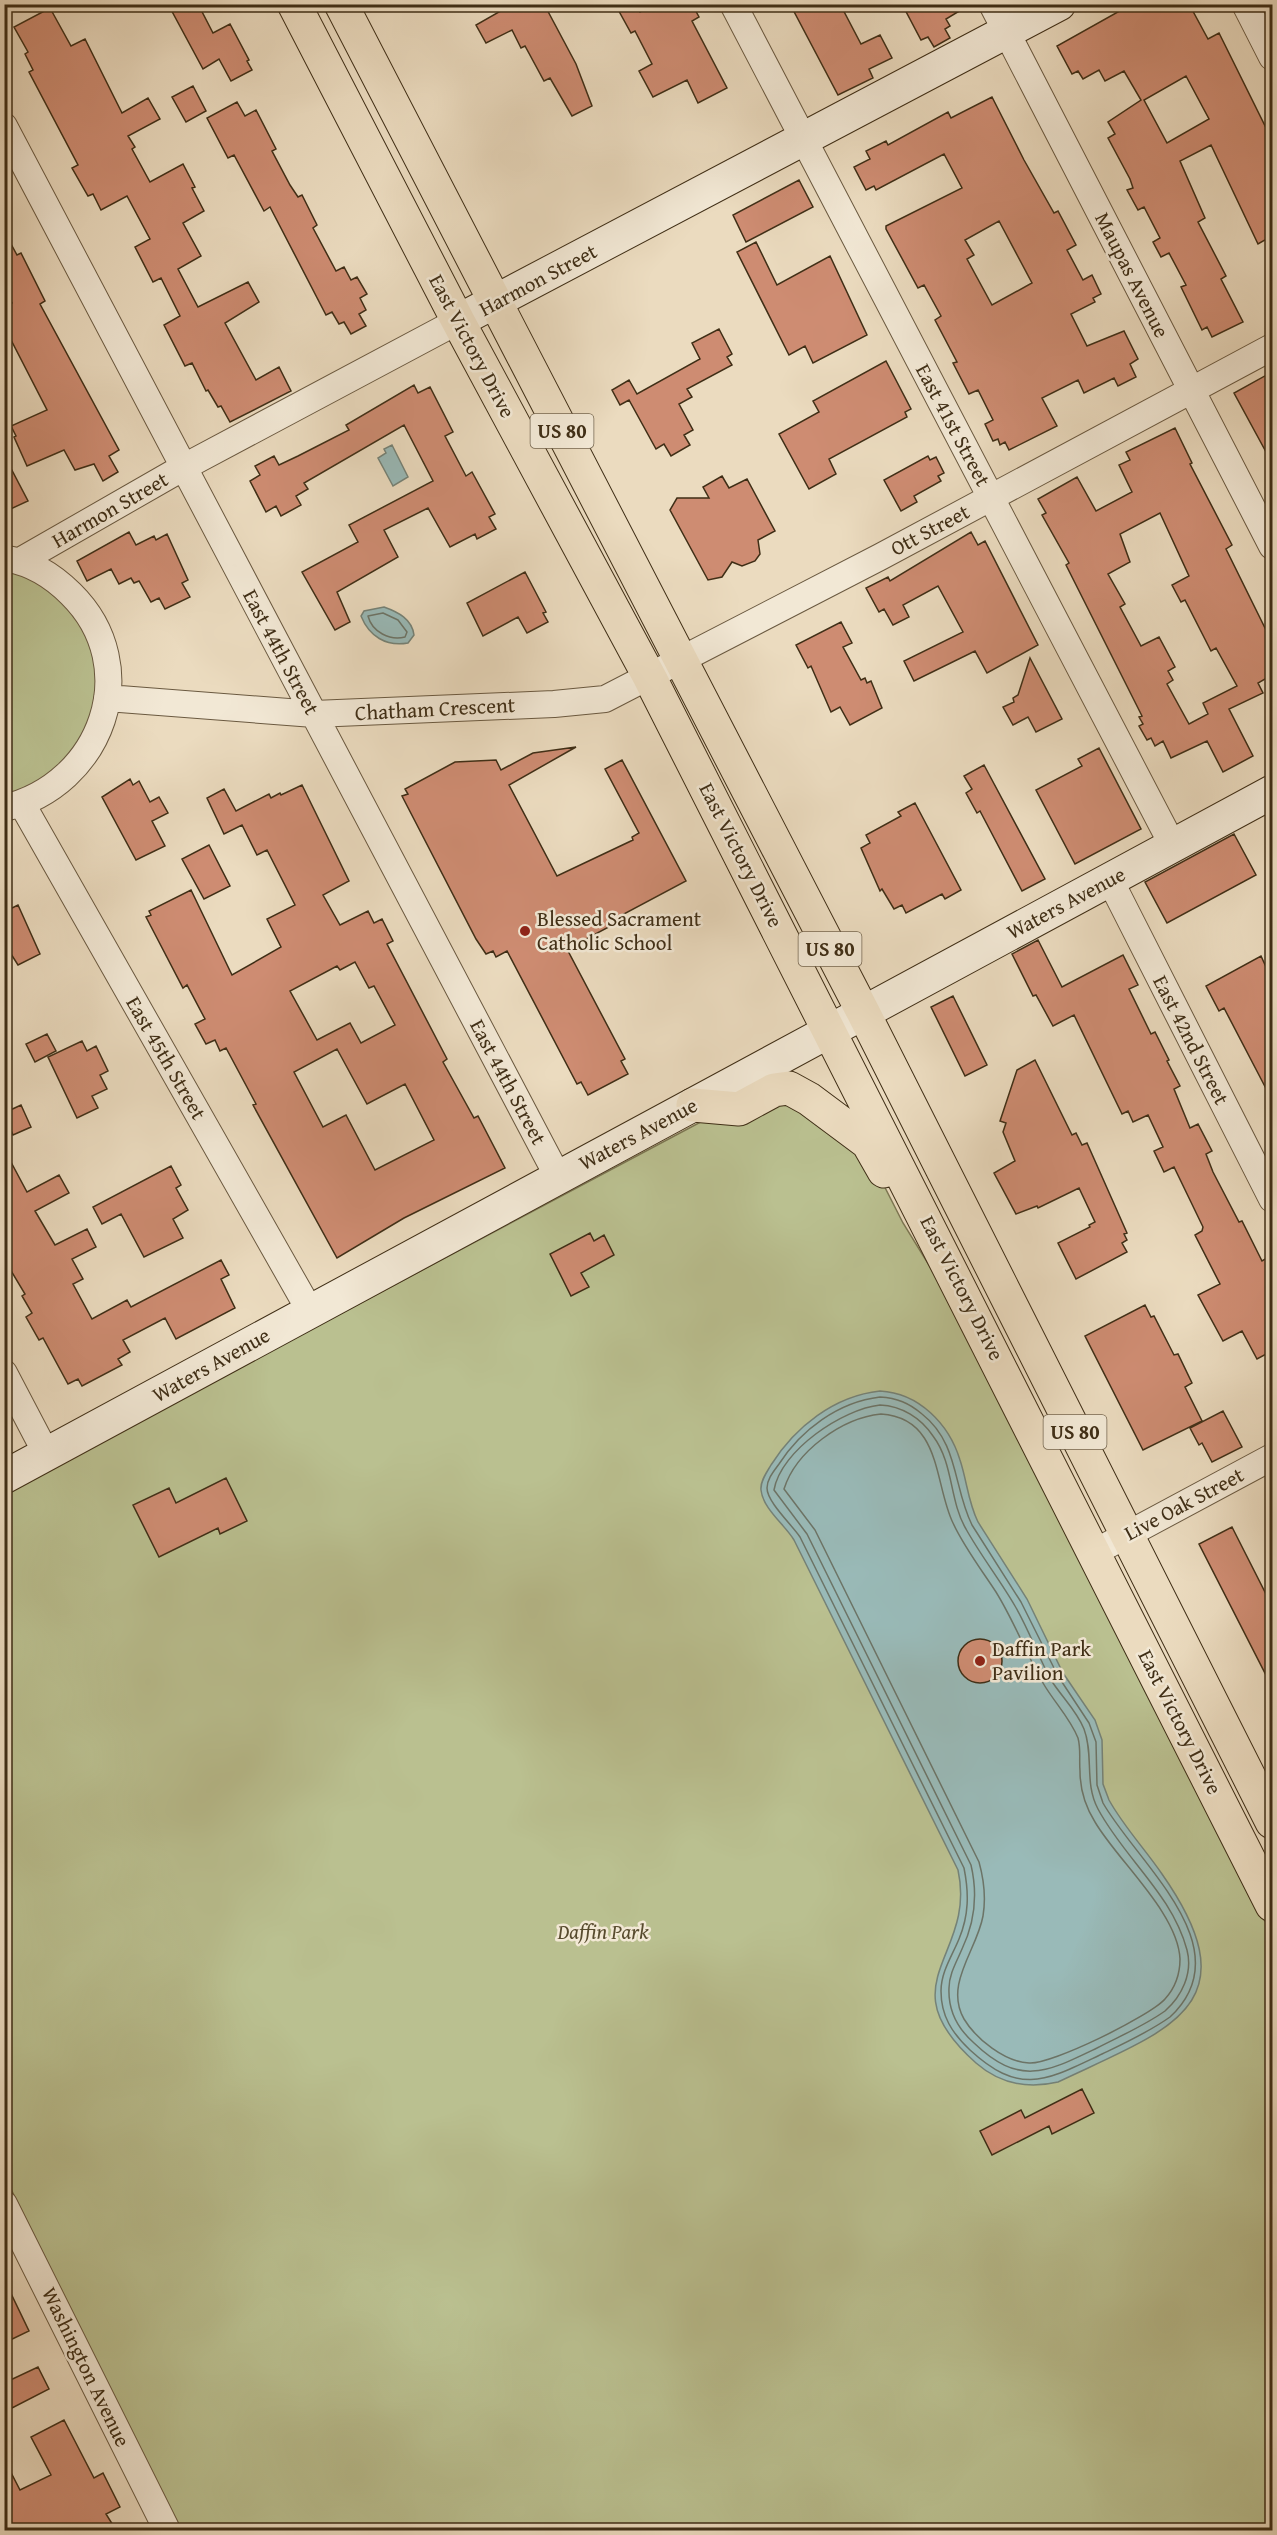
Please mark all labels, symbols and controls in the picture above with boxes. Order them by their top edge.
street label: Maupas Avenue [1087,207,1177,343]
street label: Harmon Street [473,235,603,324]
street label: East Victory Drive [421,268,523,423]
street label: East 41st Street [908,358,999,492]
road number: US 80 [530,414,594,448]
street label: Harmon Street [46,463,174,555]
street label: Ott Street [885,496,975,563]
street label: East 44th Street [235,584,328,721]
street label: Chatham Crescent [354,689,516,728]
street label: East Victory Drive [692,777,791,933]
street label: Waters Avenue [1001,858,1131,947]
place label: Blessed Sacrament Catholic School [537,903,702,958]
marker: Blessed Sacrament Catholic School [518,924,532,938]
road number: US 80 [798,932,862,966]
street label: East 42nd Street [1145,970,1238,1111]
street label: East 45th Street [118,990,215,1126]
street label: East 44th Street [462,1014,555,1151]
street label: Waters Avenue [573,1089,703,1178]
street label: East Victory Drive [913,1210,1012,1366]
street label: Waters Avenue [146,1319,275,1410]
road number: US 80 [1044,1415,1106,1449]
street label: Live Oak Street [1118,1459,1250,1548]
place label: Daffin Park Pavilion [992,1633,1091,1688]
street label: East Victory Drive [1131,1644,1230,1800]
marker: Daffin Park Pavilion [973,1654,987,1668]
park label: Daffin Park [556,1916,649,1947]
street label: Washington Avenue [34,2282,139,2452]

